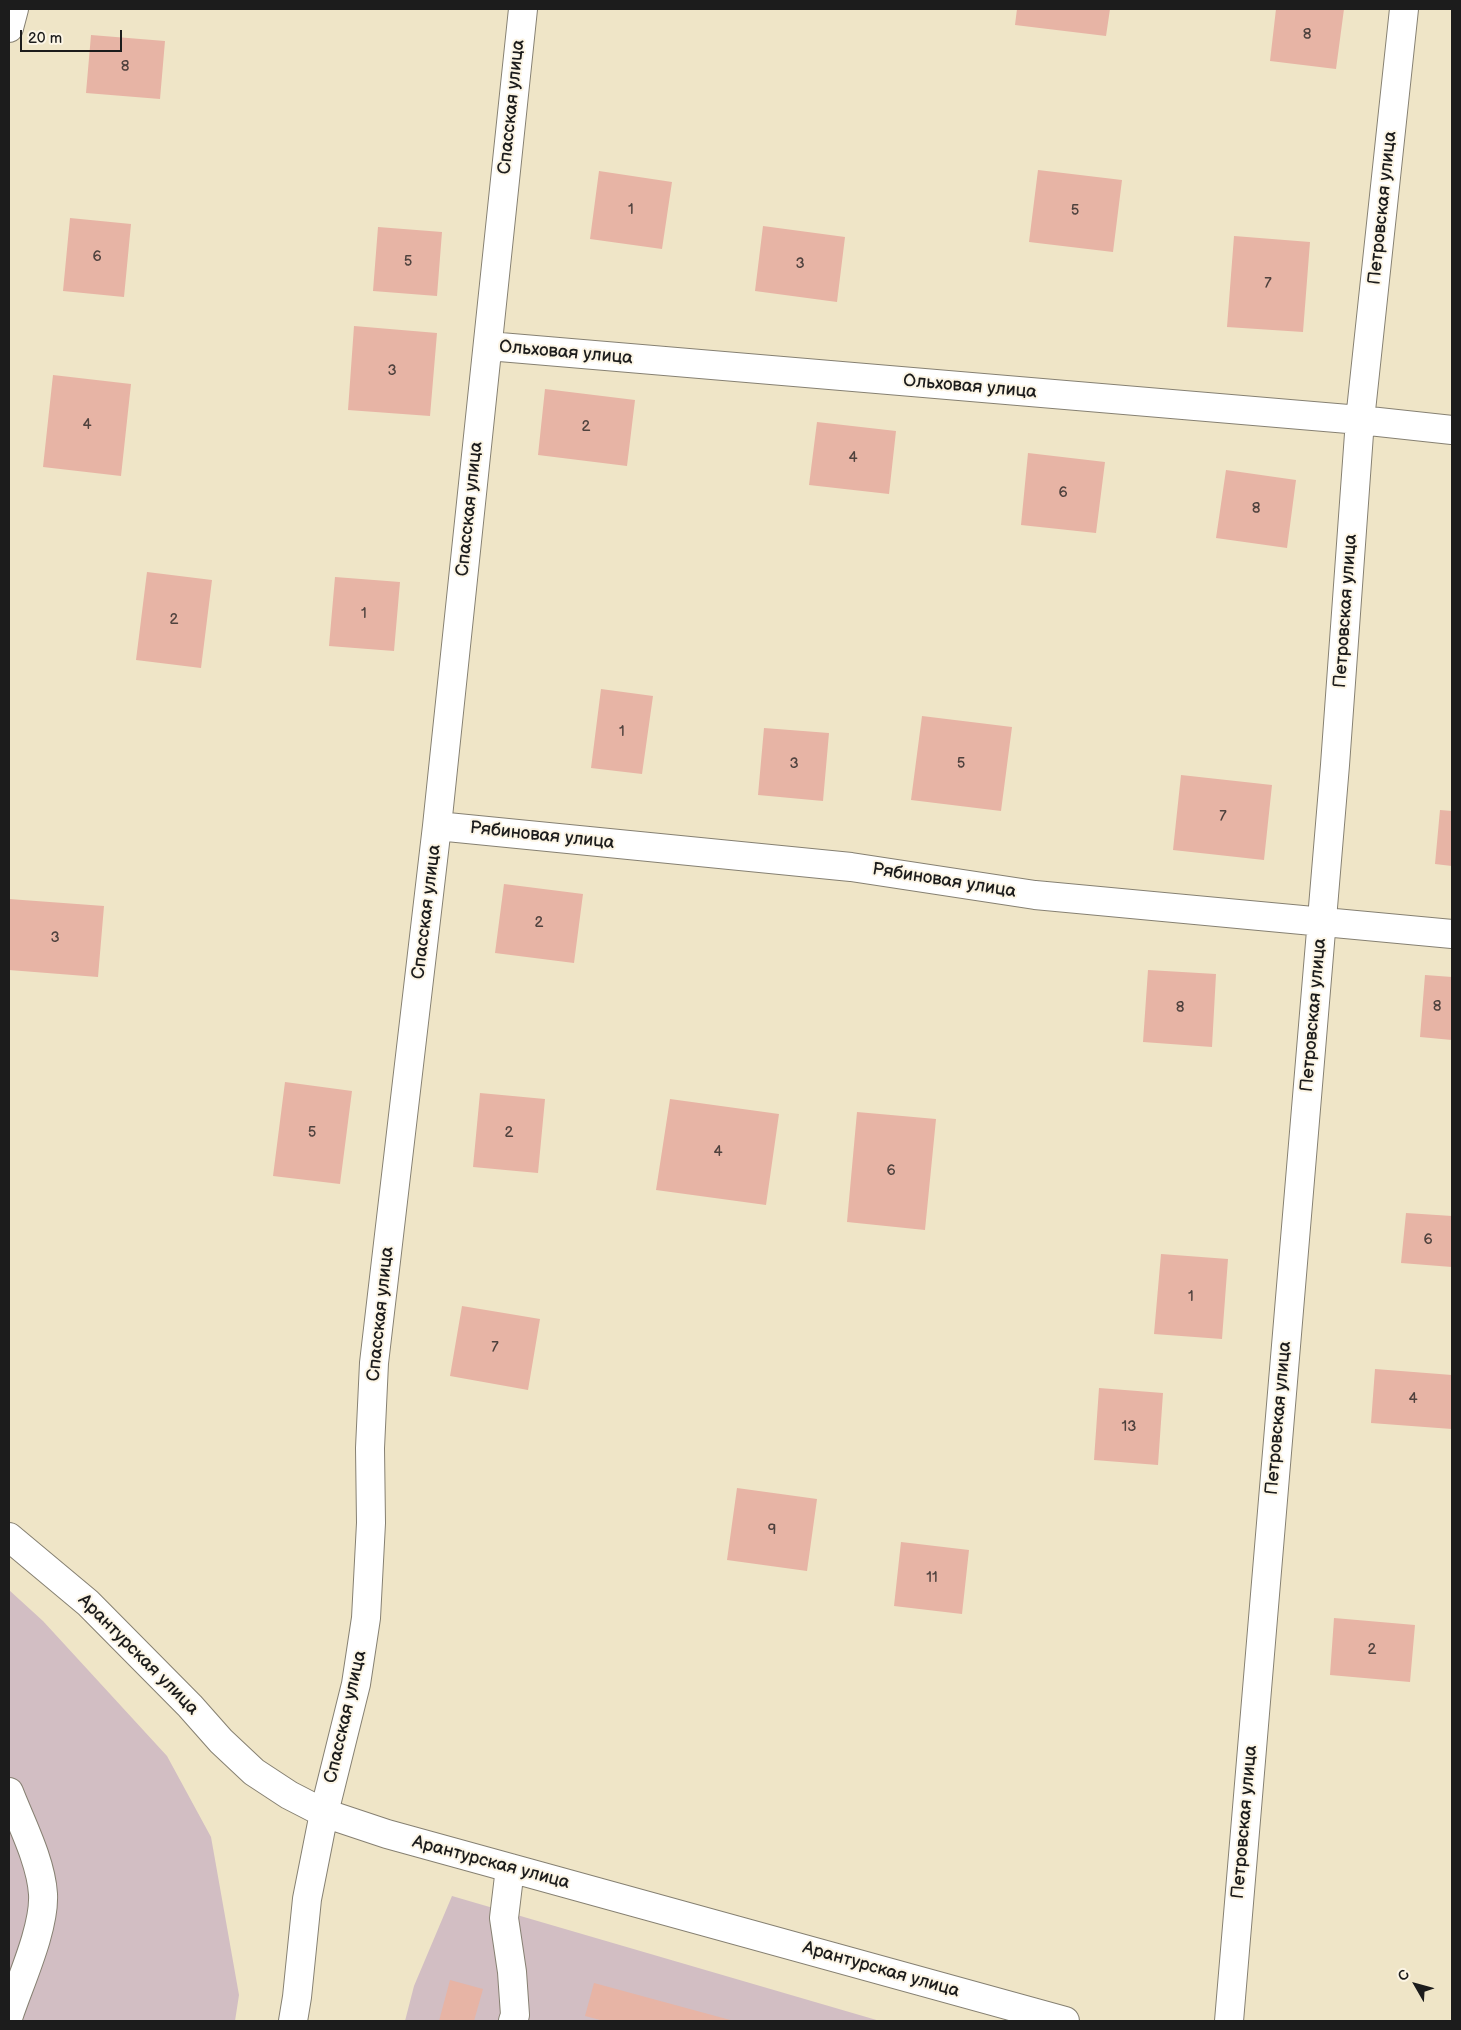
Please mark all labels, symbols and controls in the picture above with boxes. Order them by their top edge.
scale bar [22,20,125,52]
house number: 8 [1303,26,1311,44]
text: 20 m [28,29,62,48]
street label: Спасская улица [494,38,530,176]
house number: 8 [121,58,129,76]
street label: Петровская улица [1364,130,1402,286]
house number: 1 [628,201,634,219]
house number: 5 [1071,202,1079,220]
house number: 6 [92,248,102,266]
house number: 5 [404,253,412,271]
house number: 3 [795,255,805,273]
house number: 7 [1264,275,1272,293]
street label: Ольховая улица [498,336,634,370]
house number: 3 [387,362,397,380]
street label: Ольховая улица [902,370,1038,404]
house number: 4 [82,416,92,434]
house number: 2 [582,418,590,436]
street label: Спасская улица [452,440,488,578]
house number: 4 [848,449,858,467]
house number: 6 [1058,484,1068,502]
house number: 8 [1252,500,1260,518]
street label: Петровская улица [1330,533,1362,689]
house number: 1 [361,605,367,623]
house number: 2 [170,611,178,629]
house number: 1 [619,723,625,741]
house number: 3 [789,755,799,773]
house number: 5 [957,755,965,773]
house number: 7 [1219,808,1227,826]
street label: Рябиновая улица [468,818,616,854]
street label: Спасская улица [408,843,446,981]
street label: Рябиновая улица [870,859,1018,903]
house number: 2 [535,914,543,932]
house number: 3 [50,929,60,947]
street label: Петровская улица [1297,937,1331,1093]
house number: 8 [1433,998,1441,1016]
house number: 8 [1176,999,1184,1017]
house number: 5 [308,1124,316,1142]
house number: 2 [505,1124,513,1142]
house number: 4 [713,1143,723,1161]
house number: 6 [886,1162,896,1180]
house number: 6 [1423,1231,1433,1249]
street label: Спасская улица [363,1245,399,1383]
house number: 1 [1188,1288,1194,1306]
house number: 7 [491,1339,499,1357]
street label: Петровская улица [1262,1340,1296,1496]
house number: 4 [1408,1390,1418,1408]
house number: 13 [1121,1418,1137,1436]
house number: 9 [768,1521,776,1539]
house number: 11 [926,1569,938,1587]
street label: Арантурская улица [73,1590,203,1720]
house number: 2 [1368,1641,1376,1659]
street label: Спасская улица [320,1649,372,1785]
street label: Петровская улица [1228,1744,1262,1900]
street label: Арантурская улица [410,1832,572,1894]
street label: Арантурская улица [800,1937,962,2003]
north arrow [1391,1960,1441,2010]
text: С [1394,1966,1413,1985]

